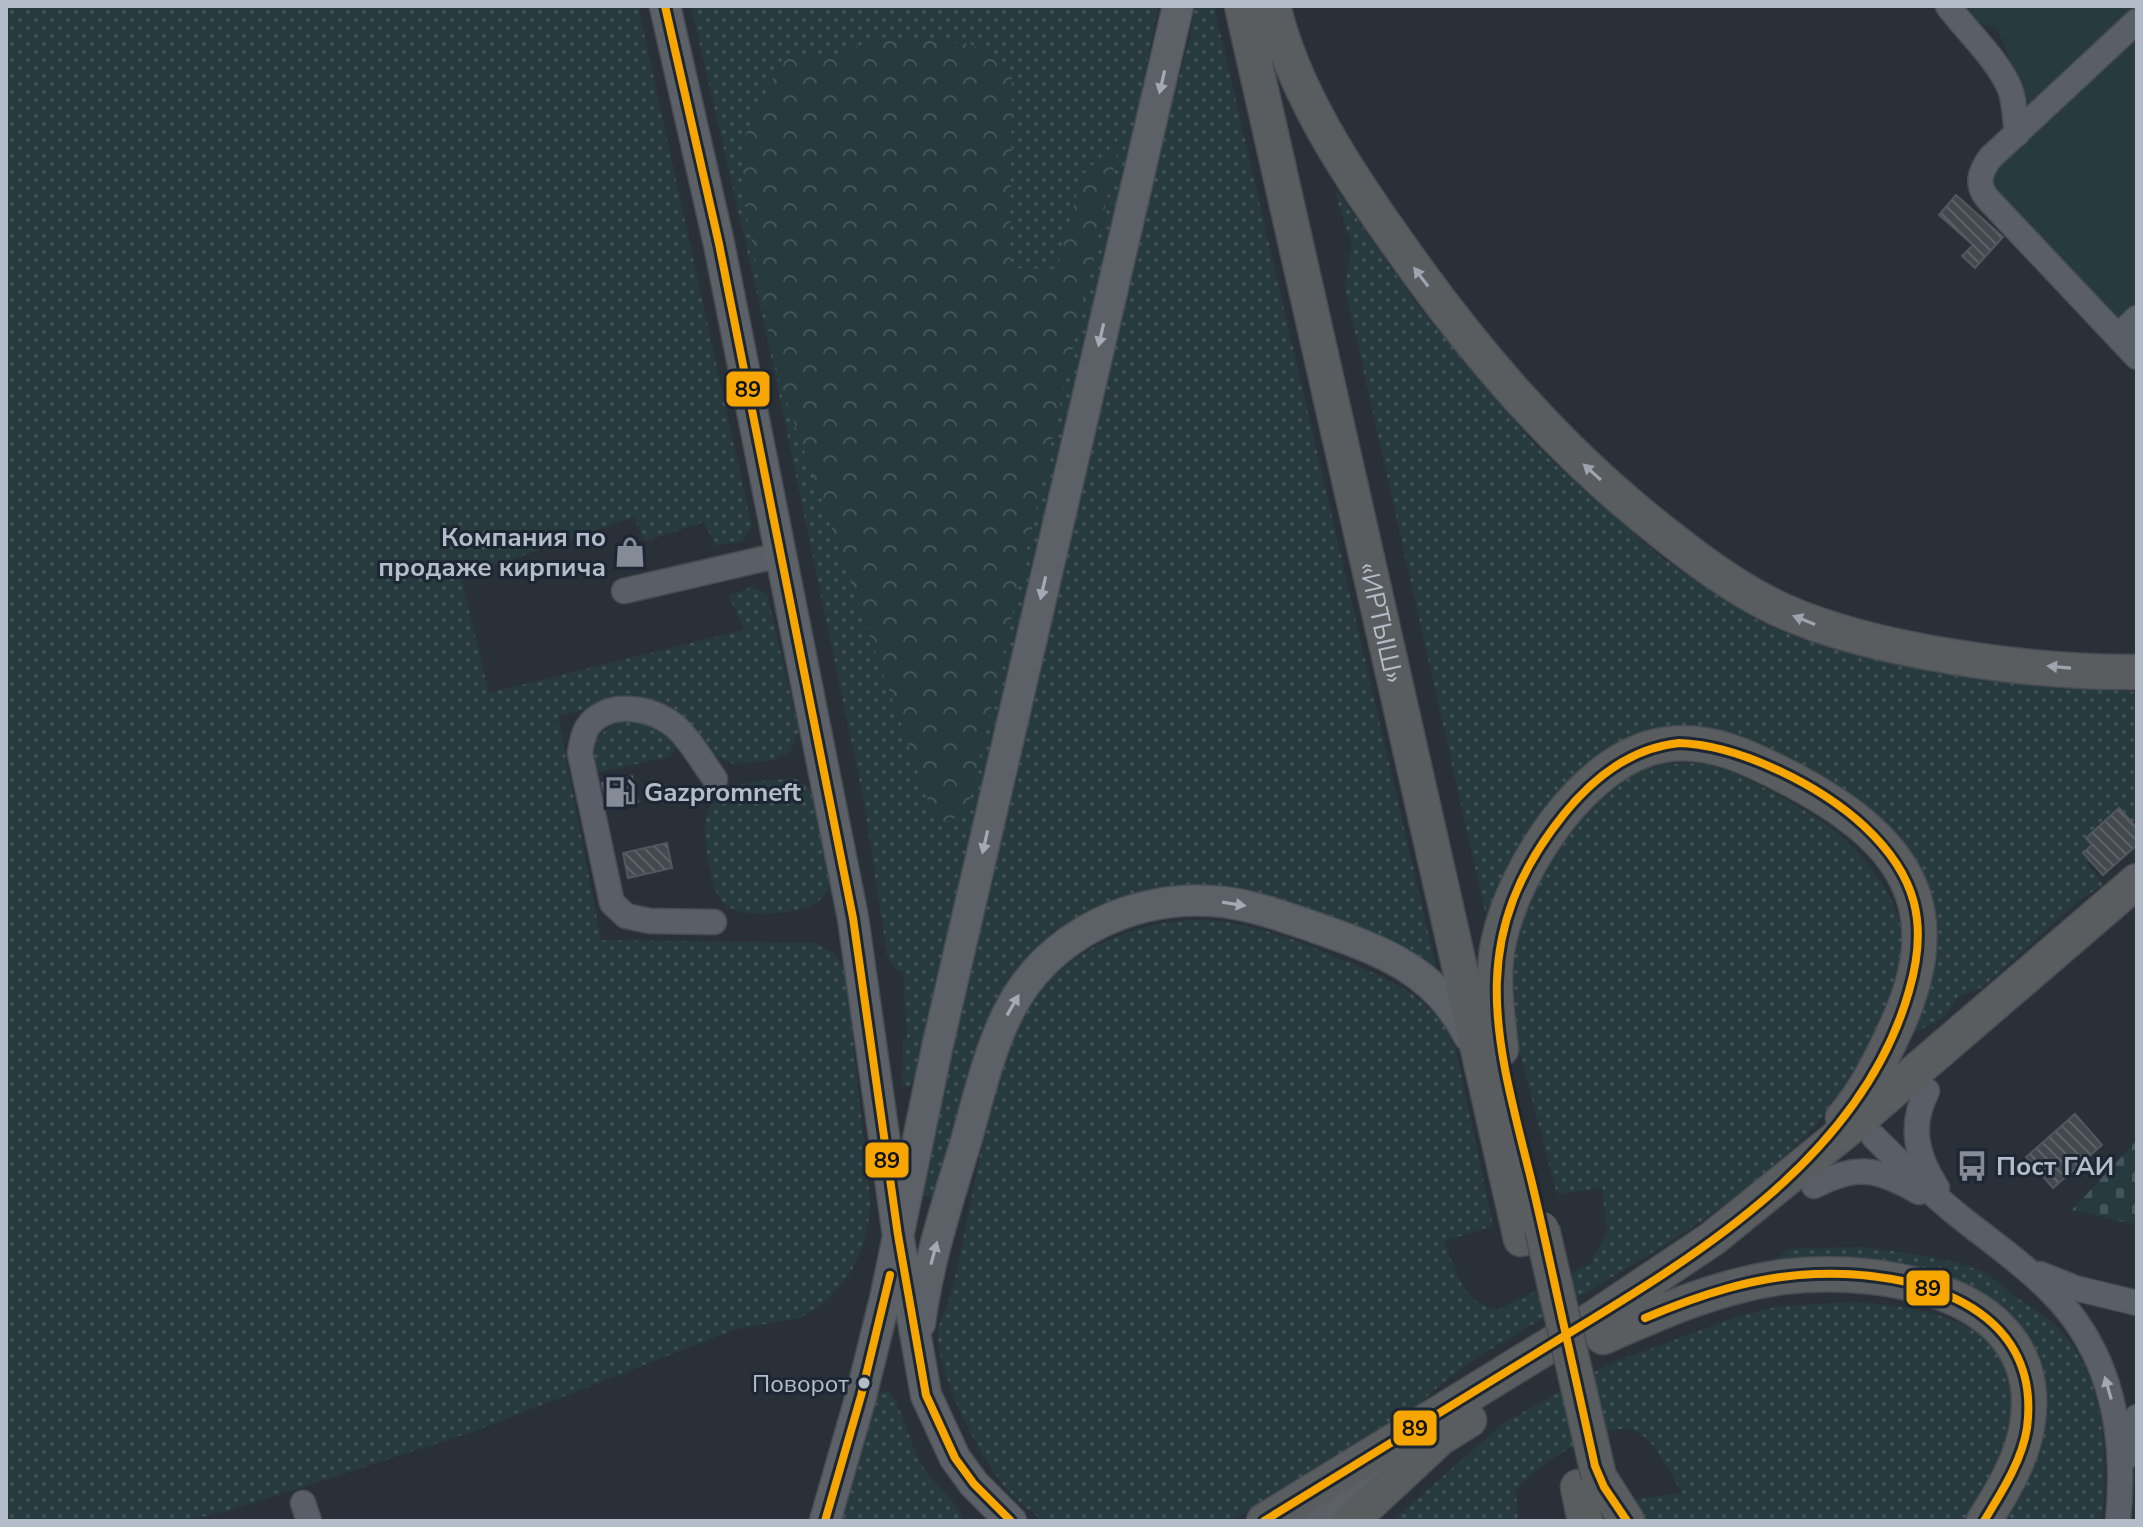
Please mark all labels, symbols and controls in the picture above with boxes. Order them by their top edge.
one-way arrow [1155,70,1167,95]
one-way arrow [1414,266,1430,287]
one-way arrow [1094,323,1107,348]
line badge: 89 [725,370,771,408]
text: 89 [735,375,761,405]
one-way arrow [1582,464,1601,482]
place label: Компания по продаже кирпича [378,520,606,585]
shop icon: Компания по продаже кирпича [613,535,647,569]
street label: «ИРТЫШ» [1350,558,1412,687]
one-way arrow [1036,576,1049,601]
one-way arrow [1792,613,1816,626]
one-way arrow [2046,661,2071,674]
fuel station icon: Gazpromneft [603,775,637,809]
place label: Gazpromneft [644,775,802,810]
one-way arrow [978,830,991,855]
one-way arrow [1222,898,1247,911]
one-way arrow [1006,994,1020,1016]
line badge: 89 [864,1141,910,1179]
text: 89 [874,1146,900,1176]
bus stop icon: Пост ГАИ [1955,1149,1989,1183]
place label: Пост ГАИ [1996,1149,2114,1184]
one-way arrow [929,1240,941,1265]
line badge: 89 [1905,1269,1951,1307]
text: 89 [1915,1274,1941,1304]
place label: Поворот [752,1368,849,1400]
marker: Поворот [856,1375,872,1391]
one-way arrow [2101,1376,2114,1400]
line badge: 89 [1392,1409,1438,1447]
text: 89 [1402,1414,1428,1444]

